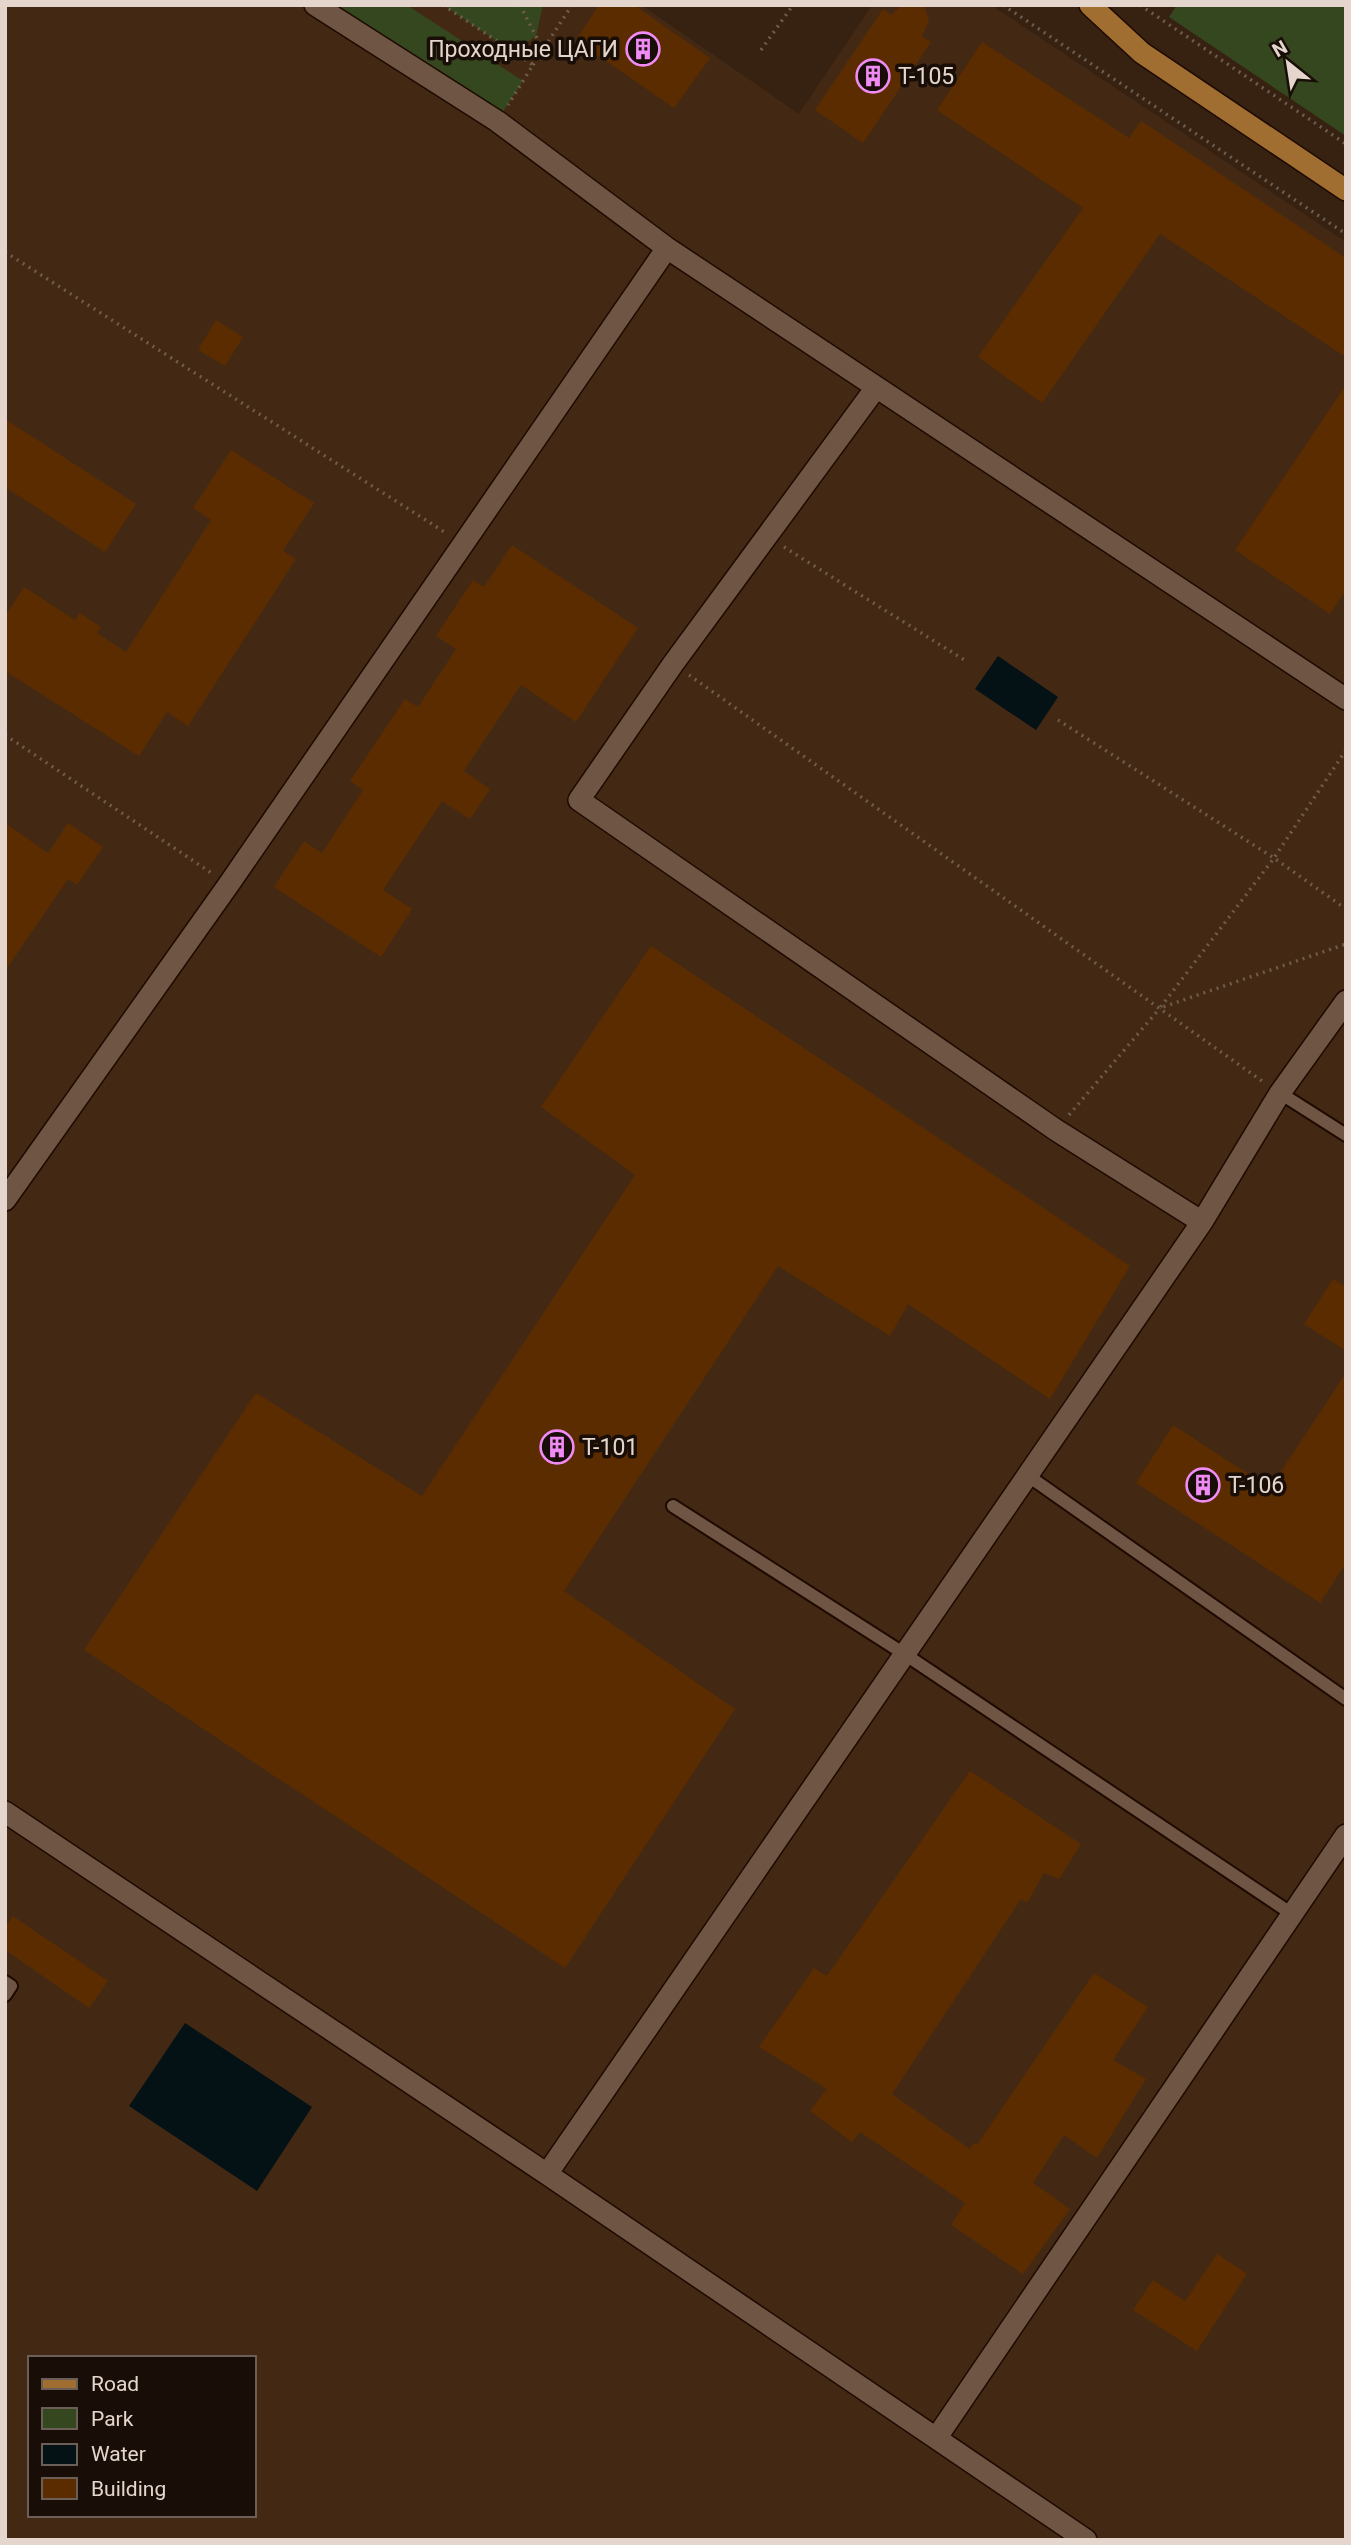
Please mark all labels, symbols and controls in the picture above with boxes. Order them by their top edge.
north arrow [1253,28,1323,98]
building icon: Проходные ЦАГИ [624,30,662,68]
text: N [1268,35,1291,62]
place label: Проходные ЦАГИ [428,36,618,63]
building icon: Т-105 [854,57,892,95]
place label: Т-105 [898,63,954,90]
building icon: Т-101 [538,1428,576,1466]
place label: Т-101 [582,1434,638,1461]
building icon: Т-106 [1184,1466,1222,1504]
place label: Т-106 [1228,1472,1284,1499]
legend [28,2356,256,2517]
text: Road [91,2372,139,2396]
text: Park [91,2407,134,2431]
text: Water [91,2442,146,2466]
text: Building [91,2477,166,2501]

